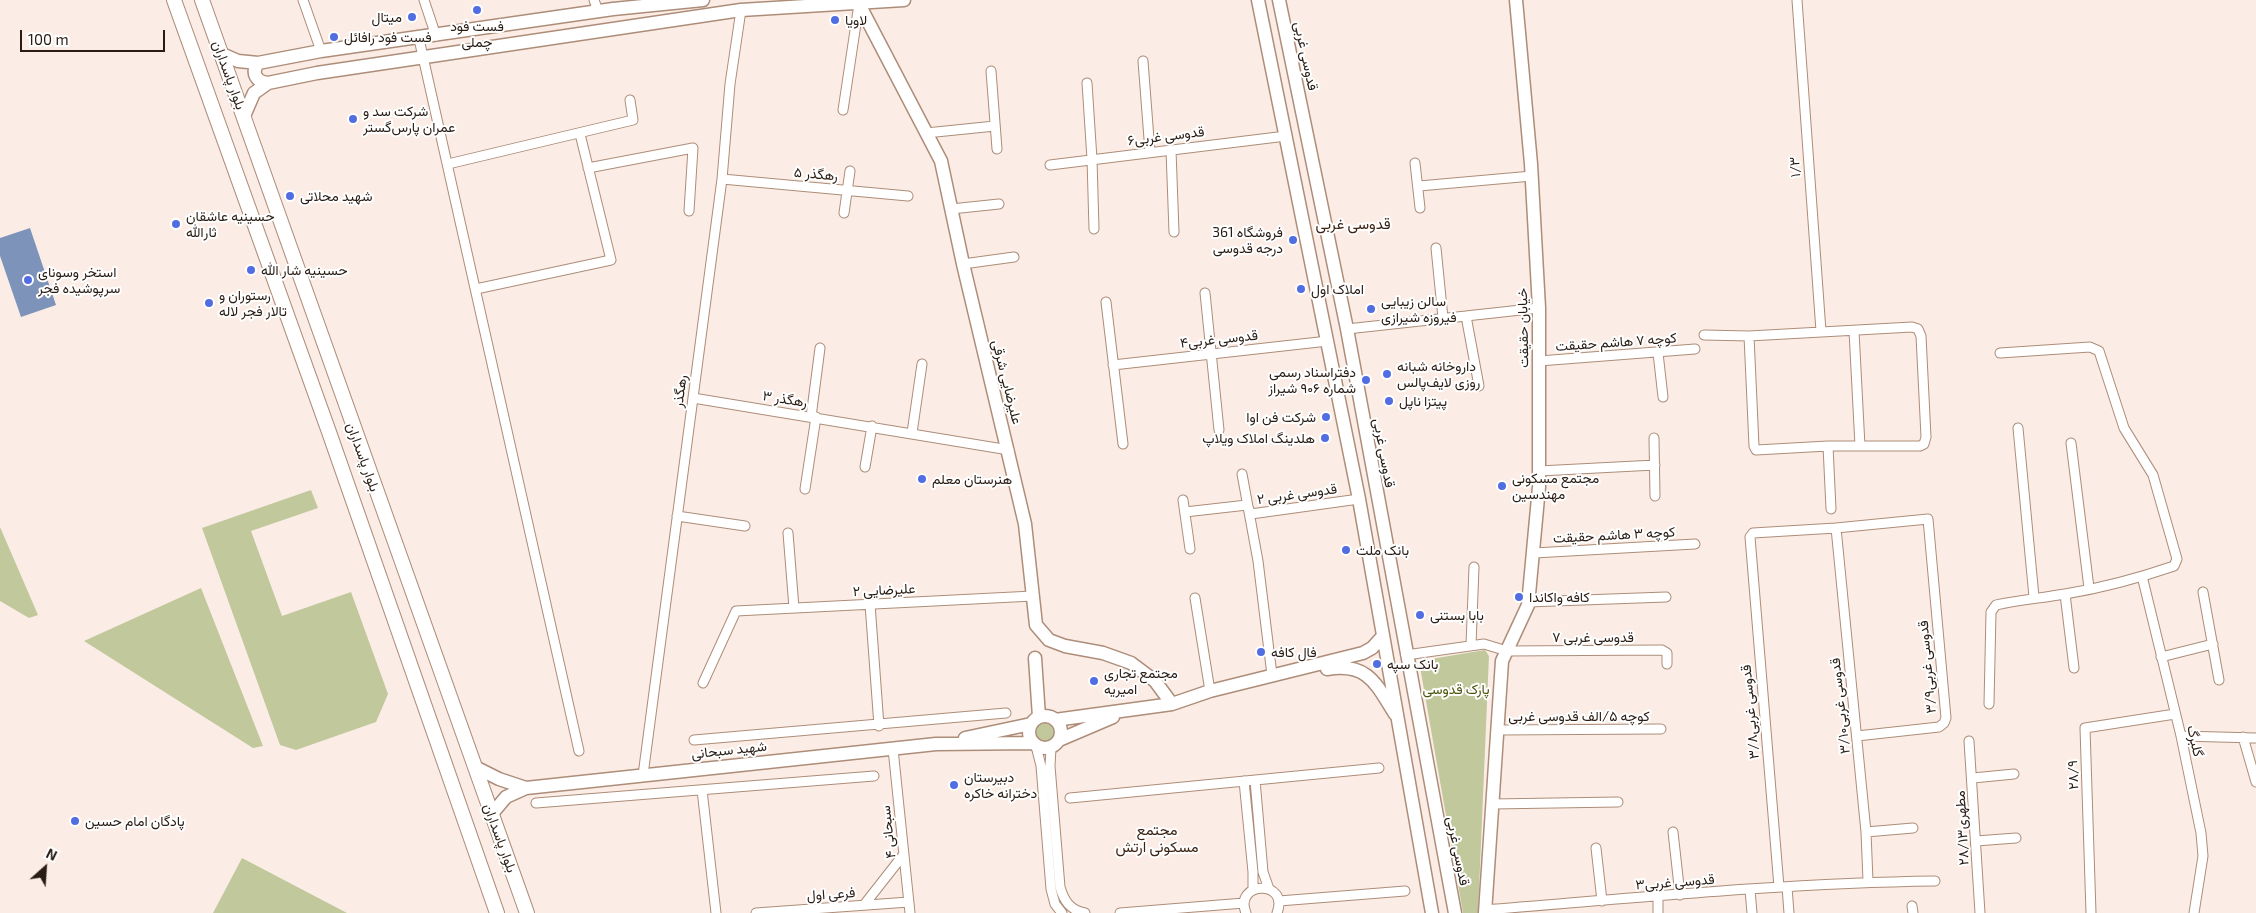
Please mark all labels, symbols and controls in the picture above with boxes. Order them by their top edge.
marker: فست فود چملی [471,4,483,16]
place label: میتال [371,9,402,25]
marker: میتال [406,11,418,23]
place label: لاویا [845,12,867,28]
marker: لاویا [829,14,841,26]
place label: فست فود چملی [450,18,504,50]
scale bar [22,20,168,52]
street label: قدوسی غربی [1290,20,1322,92]
place label: فست فود رافائل [344,29,432,45]
text: 100 m [28,30,69,48]
marker: فست فود رافائل [328,31,340,43]
street label: بلوار پاسداران [209,38,249,112]
place label: شرکت سد و عمران پارس‌گستر [363,103,455,136]
marker: شرکت سد و عمران پارس‌گستر [347,113,359,125]
street label: قدوسی غربی۶ [1127,123,1205,149]
street label: ۱/۳ [1786,156,1804,178]
street label: ۵ رهگذر [793,164,839,184]
place label: شهید محلاتی [300,188,372,204]
marker: شهید محلاتی [284,190,296,202]
place label: حسینیه عاشقان ثارالله [186,208,275,240]
district label: قدوسی غربی [1315,215,1391,233]
marker: حسینیه عاشقان ثارالله [170,218,182,230]
place label: فروشگاه 361 درجه قدوسی [1212,224,1283,256]
marker: فروشگاه 361 درجه قدوسی [1287,234,1299,246]
place label: حسینیه شار الله [261,262,348,278]
place label: استخر وسونای سرپوشیده فجر [38,264,120,296]
marker: حسینیه شار الله [245,264,257,276]
marker: استخر وسونای سرپوشیده فجر [22,274,34,286]
place label: املاک اول [1311,281,1364,297]
marker: املاک اول [1295,283,1307,295]
place label: رستوران و تالار فجر لاله [219,287,287,320]
street label: خیابان حقیقت [1514,288,1532,368]
place label: سالن زیبایی فیروزه شیرازی [1381,293,1457,326]
marker: رستوران و تالار فجر لاله [203,297,215,309]
marker: سالن زیبایی فیروزه شیرازی [1365,303,1377,315]
street label: قدوسی غربی۴ [1179,327,1259,351]
street label: کوچه ۷ هاشم حقیقت [1555,329,1677,355]
street label: علیرضایی شرقی [988,338,1026,426]
place label: داروخانه شبانه روزی لایف‌پالس [1397,358,1480,391]
place label: دفتراسناد رسمی شماره ۹۰۶ شیراز [1268,364,1356,397]
marker: داروخانه شبانه روزی لایف‌پالس [1381,368,1393,380]
street label: رهگذر [669,374,691,408]
marker: دفتراسناد رسمی شماره ۹۰۶ شیراز [1360,374,1372,386]
street label: ۳ رهگذر [761,387,809,411]
place label: پیتزا ناپل [1399,393,1447,409]
marker: پیتزا ناپل [1383,395,1395,407]
place label: شرکت فن اوا [1246,409,1316,425]
marker: شرکت فن اوا [1320,411,1332,423]
street label: قدوسی غربی [1370,417,1398,489]
street label: بلوار پاسداران [343,420,383,494]
place label: هلدینگ املاک ویلاپ [1202,430,1315,446]
marker: هلدینگ املاک ویلاپ [1319,432,1331,444]
place label: مجتمع مسکونی مهندسین [1512,470,1599,502]
place label: هنرستان معلم [932,471,1012,487]
marker: هنرستان معلم [916,473,928,485]
street label: ۲ قدوسی غربی [1256,480,1338,508]
marker: مجتمع مسکونی مهندسین [1496,480,1508,492]
street label: کوچه ۳ هاشم حقیقت [1552,523,1676,547]
place label: بانک ملت [1356,542,1409,558]
marker: بانک ملت [1340,544,1352,556]
street label: ۲ علیرضایی [852,580,916,600]
place label: کافه واکاندا [1529,589,1590,605]
marker: کافه واکاندا [1513,591,1525,603]
place label: بابا بستنی [1430,607,1484,623]
marker: بابا بستنی [1414,609,1426,621]
street label: قدوسی غربی۳/۹ [1915,620,1939,714]
street label: ۷ قدوسی غربی [1552,629,1634,645]
place label: فال کافه [1271,644,1317,660]
marker: فال کافه [1255,646,1267,658]
place label: بانک سپه [1387,656,1438,672]
street label: قدوسی غربی۳/۱۰ [1827,657,1853,755]
marker: بانک سپه [1371,658,1383,670]
street label: قدوسی غربی۳/۸ [1737,664,1763,760]
place label: مجتمع تجاری امیریه [1104,665,1178,698]
marker: مجتمع تجاری امیریه [1088,675,1100,687]
park label: پارک قدوسی [1422,681,1490,697]
street label: کوچه ۵/الف قدوسی غربی [1508,708,1650,724]
street label: گلبرگ [2183,724,2207,758]
street label: شهید سبحانی [690,738,768,762]
street label: ۲۸/۹ [2064,760,2082,790]
place label: دبیرستان دخترانه خاکره [964,769,1037,802]
marker: دبیرستان دخترانه خاکره [948,779,960,791]
street label: مطهری۲۸/۱۳ [1952,790,1972,866]
street label: بلوار پاسداران [480,801,520,875]
street label: سبحانی ۴ [877,805,899,859]
place label: پادگان امام حسین [85,813,185,829]
marker: پادگان امام حسین [69,815,81,827]
street label: قدوسی غربی [1443,815,1473,887]
district label: مجتمع مسکونی ارتش [1115,821,1199,856]
north arrow [20,843,70,893]
text: N [44,844,60,864]
street label: قدوسی غربی۳ [1635,871,1715,893]
street label: فرعی اول [806,884,856,904]

